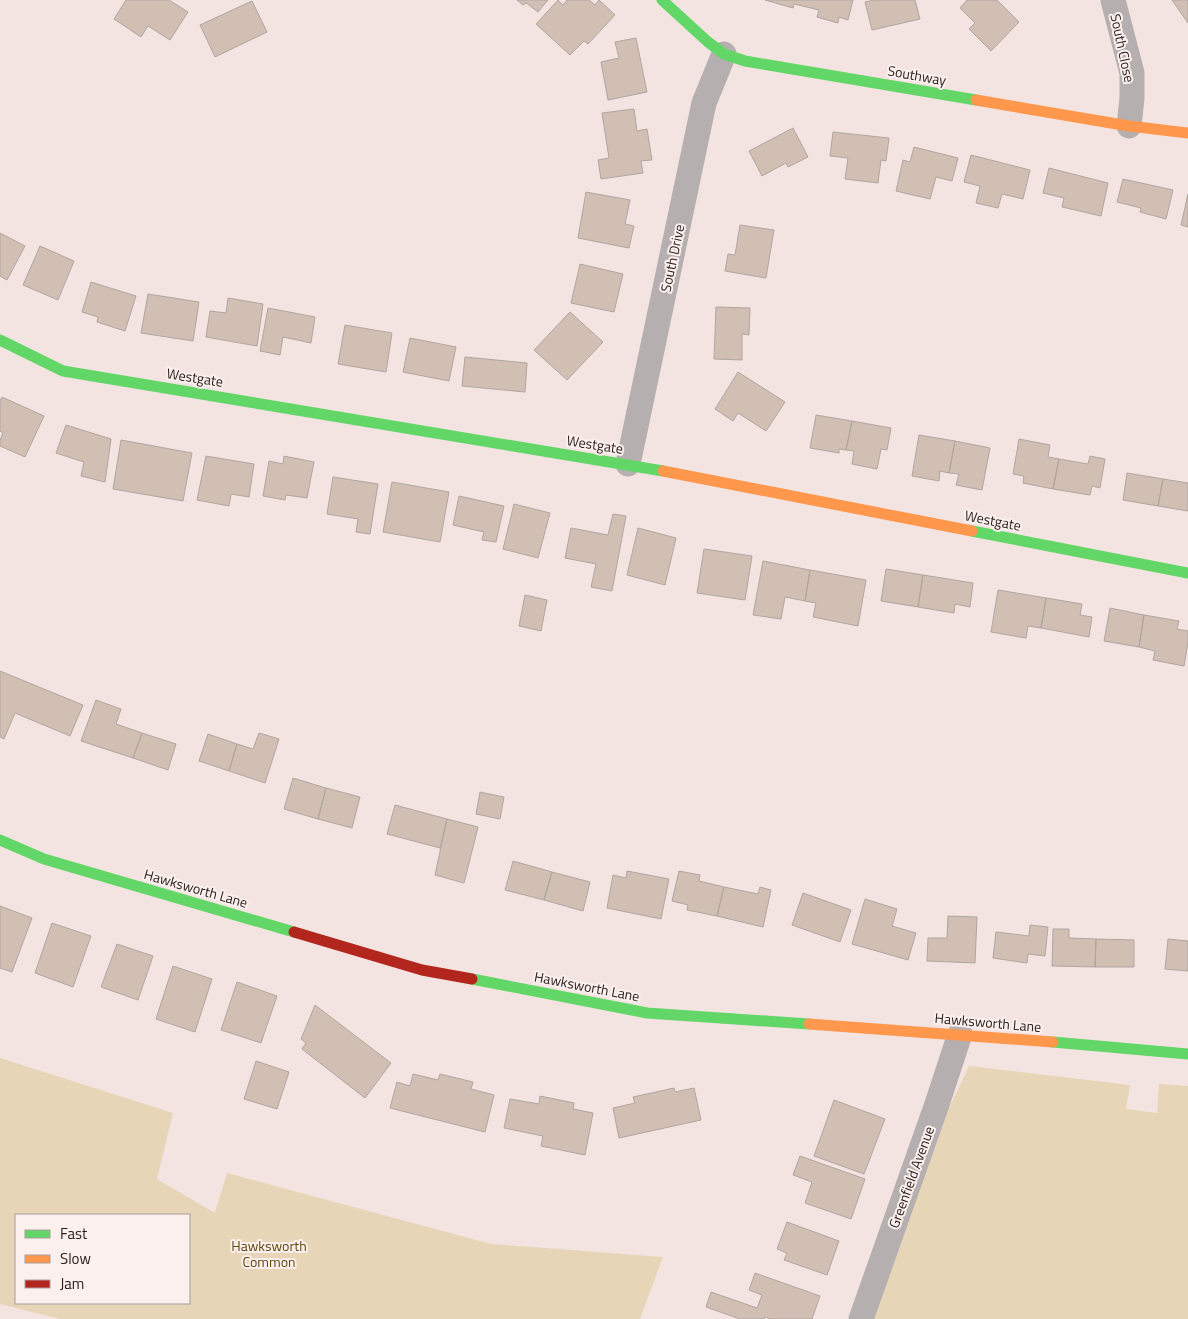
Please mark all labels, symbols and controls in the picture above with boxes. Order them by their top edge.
street label: South Close [1105,12,1141,84]
street label: Southway [886,60,948,91]
street label: South Drive [655,222,689,294]
street label: Westgate [165,362,225,392]
street label: Westgate [565,429,625,459]
street label: Westgate [963,504,1023,536]
street label: Hawksworth Lane [142,863,250,913]
street label: Hawksworth Lane [533,965,641,1007]
street label: Hawksworth Lane [934,1007,1042,1037]
street label: Greenfield Avenue [883,1123,939,1231]
legend [15,1214,190,1304]
text: Fast [60,1222,88,1245]
park label: Hawksworth Common [231,1235,307,1272]
text: Slow [60,1247,91,1270]
text: Jam [60,1272,84,1295]

